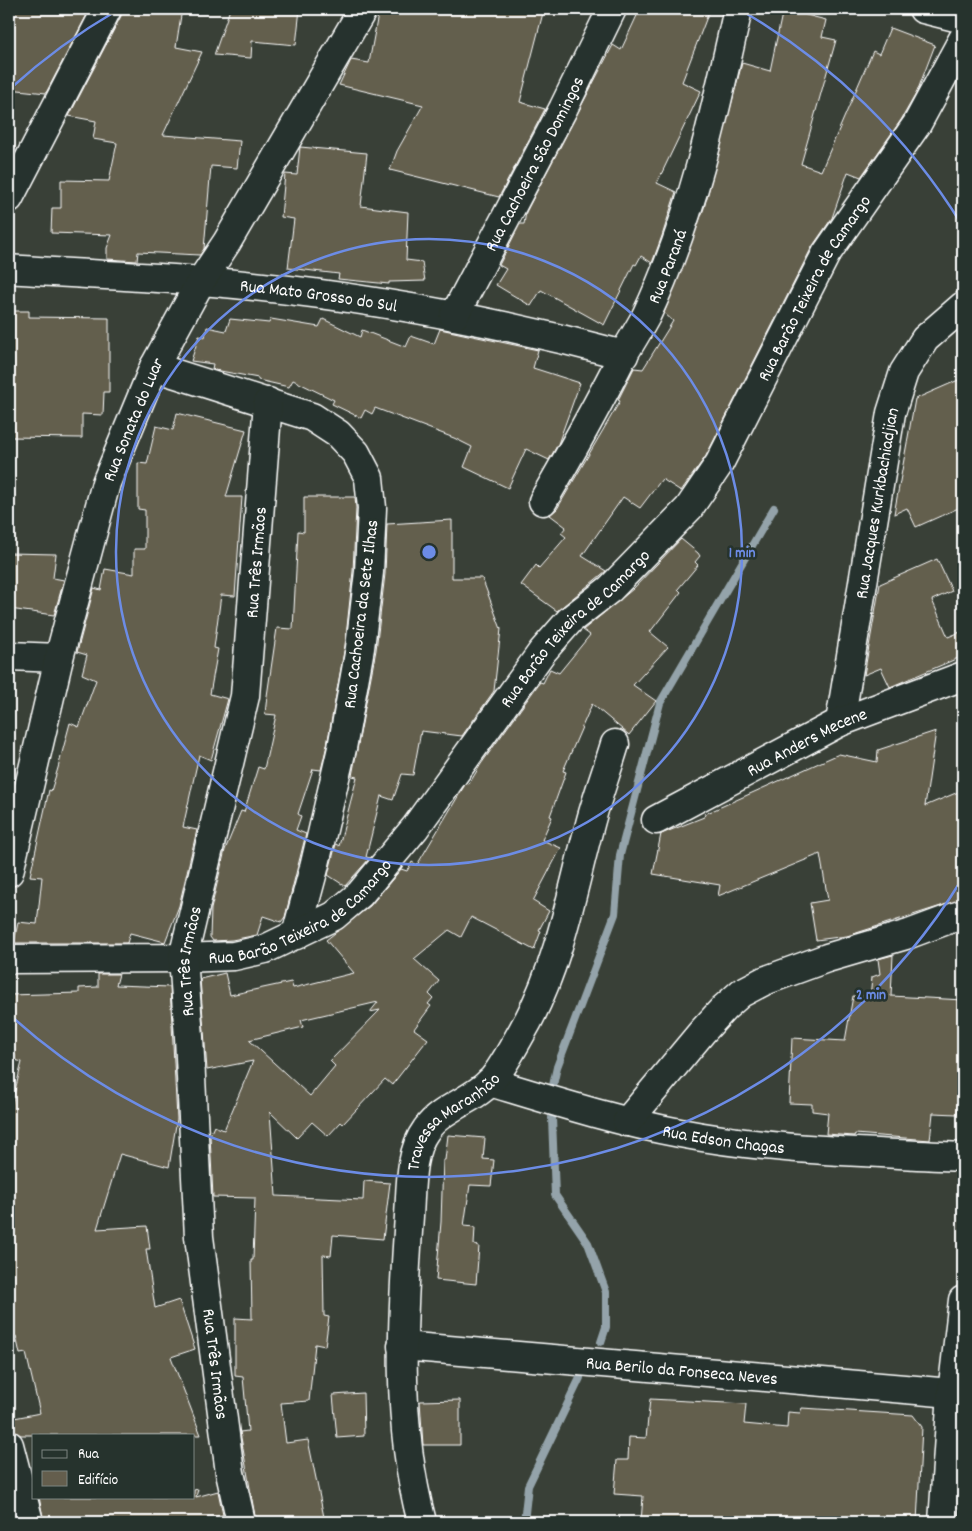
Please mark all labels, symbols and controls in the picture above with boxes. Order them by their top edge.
street label: Rua Cachoeira São Domingos [480,73,592,257]
street label: Rua Barão Teixeira de Camargo [753,191,878,386]
street label: Rua Paraná [643,226,695,308]
street label: Rua Mato Grosso do Sul [239,275,400,321]
street label: Rua Sonata do Luar [98,354,172,486]
street label: Rua Jacques Kurkbachiadjian [851,405,907,601]
street label: Rua Três Irmãos [241,506,275,619]
street label: Rua Cachoeira da Sete Ilhas [338,518,386,710]
centre of rings [420,543,438,561]
text: 1 min [729,543,755,565]
street label: Rua Barão Teixeira de Camargo [495,545,657,714]
street label: Rua Anders Mecene [743,703,871,784]
street label: Rua Barão Teixeira de Camargo [208,855,399,972]
street label: Rua Três Irmãos [173,904,210,1017]
text: 2 min [856,985,886,1007]
street label: Travessa Maranhão [402,1069,508,1173]
street label: Rua Edson Chagas [660,1120,786,1162]
street label: Rua Três Irmãos [194,1307,233,1421]
street label: Rua Berilo da Fonseca Neves [585,1352,779,1393]
legend [32,1434,195,1498]
text: Rua [78,1444,100,1466]
text: Edifício [78,1470,118,1492]

